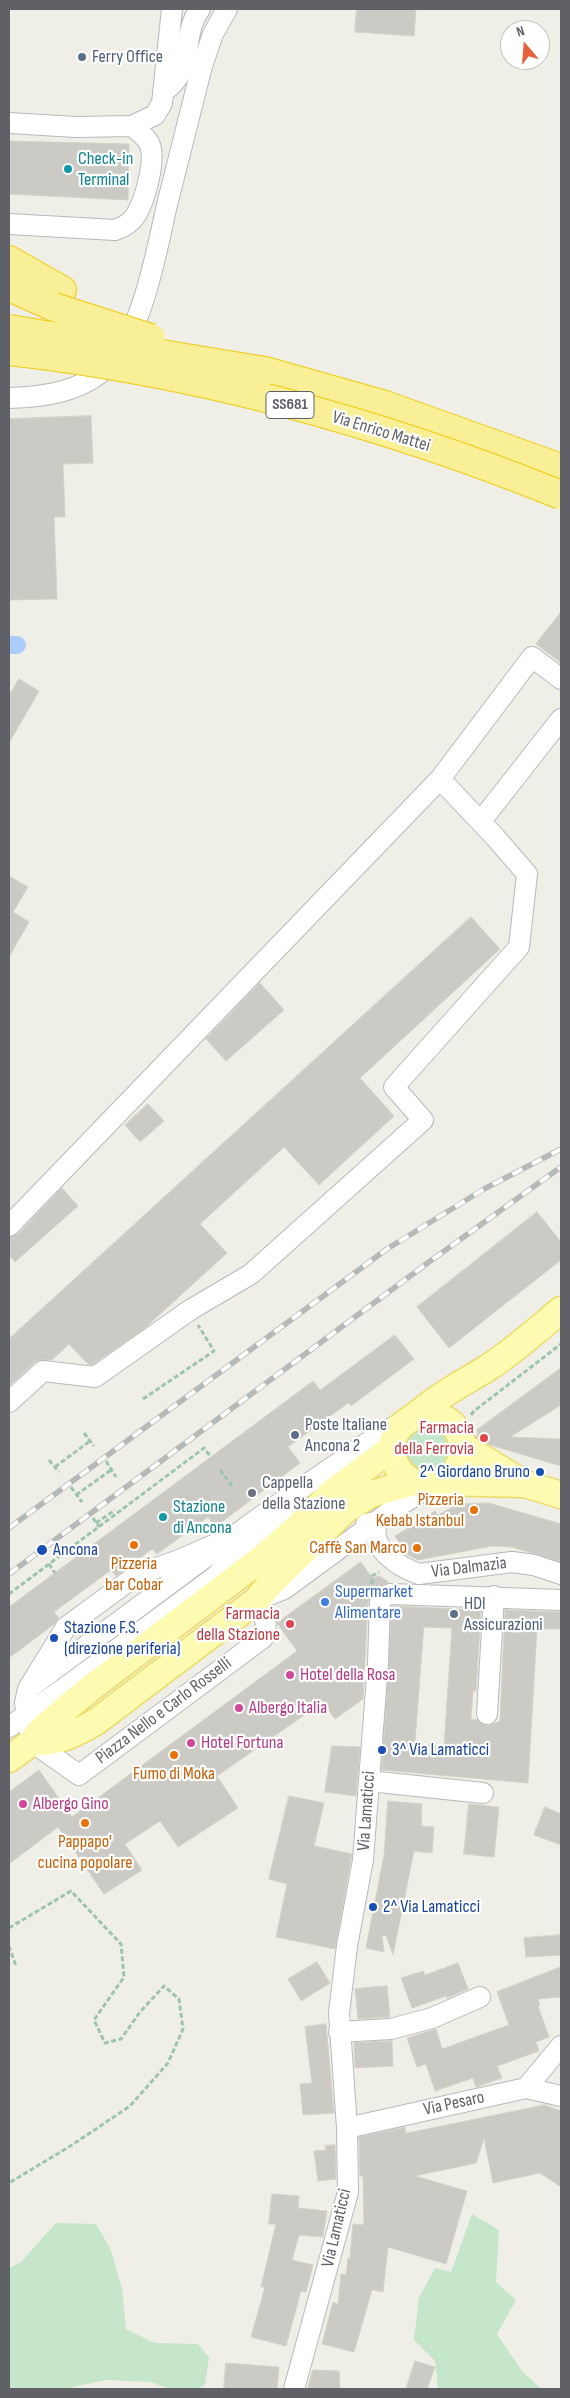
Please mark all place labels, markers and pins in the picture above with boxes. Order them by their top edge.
place label: Ferry Office [92,46,163,68]
marker: Ferry Office [76,51,88,63]
place label: Check-in Terminal [78,148,133,190]
marker: Check-in Terminal [62,163,74,175]
place label: Poste Italiane Ancona 2 [305,1414,387,1456]
place label: Farmacia della Ferrovia [394,1417,474,1460]
marker: Poste Italiane Ancona 2 [289,1429,301,1441]
marker: Farmacia della Ferrovia [478,1432,490,1444]
place label: 2^ Giordano Bruno [420,1461,530,1483]
marker: 2^ Giordano Bruno [534,1466,546,1478]
place label: Cappella della Stazione [262,1472,345,1515]
marker: Cappella della Stazione [246,1487,258,1499]
place label: Pizzeria Kebab Istanbul [376,1489,464,1532]
place label: Stazione di Ancona [173,1496,232,1538]
marker: Pizzeria Kebab Istanbul [468,1504,480,1516]
marker: Stazione di Ancona [157,1511,169,1523]
place label: Caffè San Marco [309,1537,407,1559]
place label: Ancona [53,1539,98,1561]
marker: Pizzeria bar Cobar [128,1539,140,1551]
marker: Caffè San Marco [411,1542,423,1554]
marker: Ancona [35,1543,49,1557]
place label: Pizzeria bar Cobar [105,1553,163,1596]
place label: Supermarket Alimentare [335,1581,413,1624]
place label: HDI Assicurazioni [464,1593,543,1636]
marker: Supermarket Alimentare [319,1596,331,1608]
place label: Farmacia della Stazione [197,1603,280,1646]
marker: HDI Assicurazioni [448,1608,460,1620]
place label: Stazione F.S. (direzione periferia) [64,1617,181,1660]
marker: Farmacia della Stazione [284,1618,296,1630]
marker: Stazione F.S. (direzione periferia) [48,1632,60,1644]
place label: Hotel della Rosa [300,1664,396,1686]
marker: Hotel della Rosa [284,1669,296,1681]
place label: Albergo Italia [249,1697,327,1719]
marker: Albergo Italia [233,1702,245,1714]
place label: Hotel Fortuna [201,1732,283,1754]
marker: Hotel Fortuna [185,1737,197,1749]
place label: 3^ Via Lamaticci [392,1739,489,1761]
marker: 3^ Via Lamaticci [376,1744,388,1756]
marker: Fumo di Moka [168,1749,180,1761]
place label: Fumo di Moka [133,1763,215,1785]
place label: Albergo Gino [33,1793,109,1815]
marker: Albergo Gino [17,1798,29,1810]
marker: Pappapo' cucina popolare [79,1817,91,1829]
place label: Pappapo' cucina popolare [37,1831,133,1874]
place label: 2^ Via Lamaticci [383,1896,480,1918]
marker: 2^ Via Lamaticci [367,1901,379,1913]

